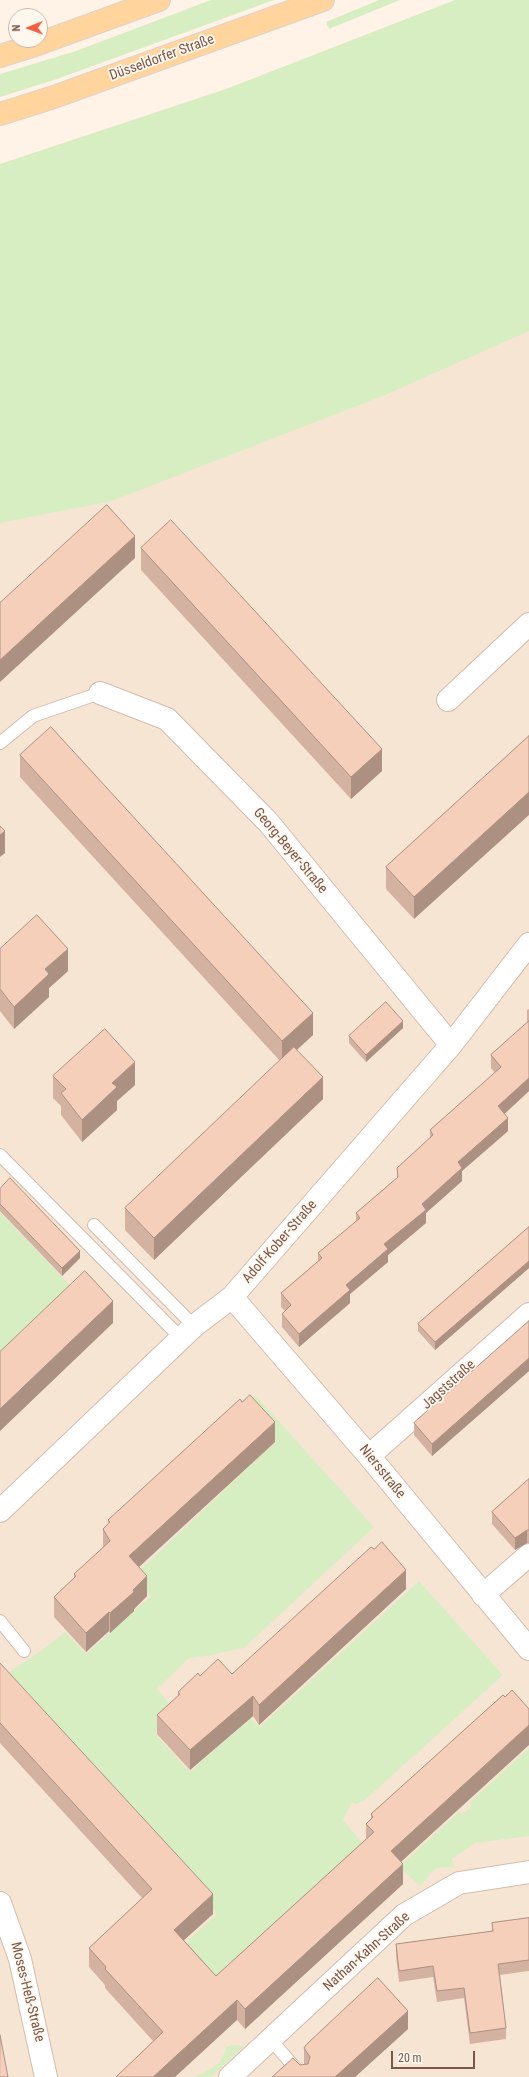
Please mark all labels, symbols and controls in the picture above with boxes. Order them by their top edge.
north arrow [8,8,48,48]
text: N [10,25,23,32]
street label: Düsseldorfer Straße [107,31,217,85]
street label: Georg-Beyer-Straße [249,805,331,897]
street label: Adolf-Kober-Straße [239,1197,321,1287]
street label: Jagststraße [419,1357,479,1413]
street label: Niersstraße [355,1442,409,1502]
street label: Nathan-Kahn-Straße [320,1909,414,1995]
street label: Moses-Heß-Straße [6,1940,48,2044]
scale bar [393,2043,477,2069]
text: 20 m [398,2051,422,2065]

